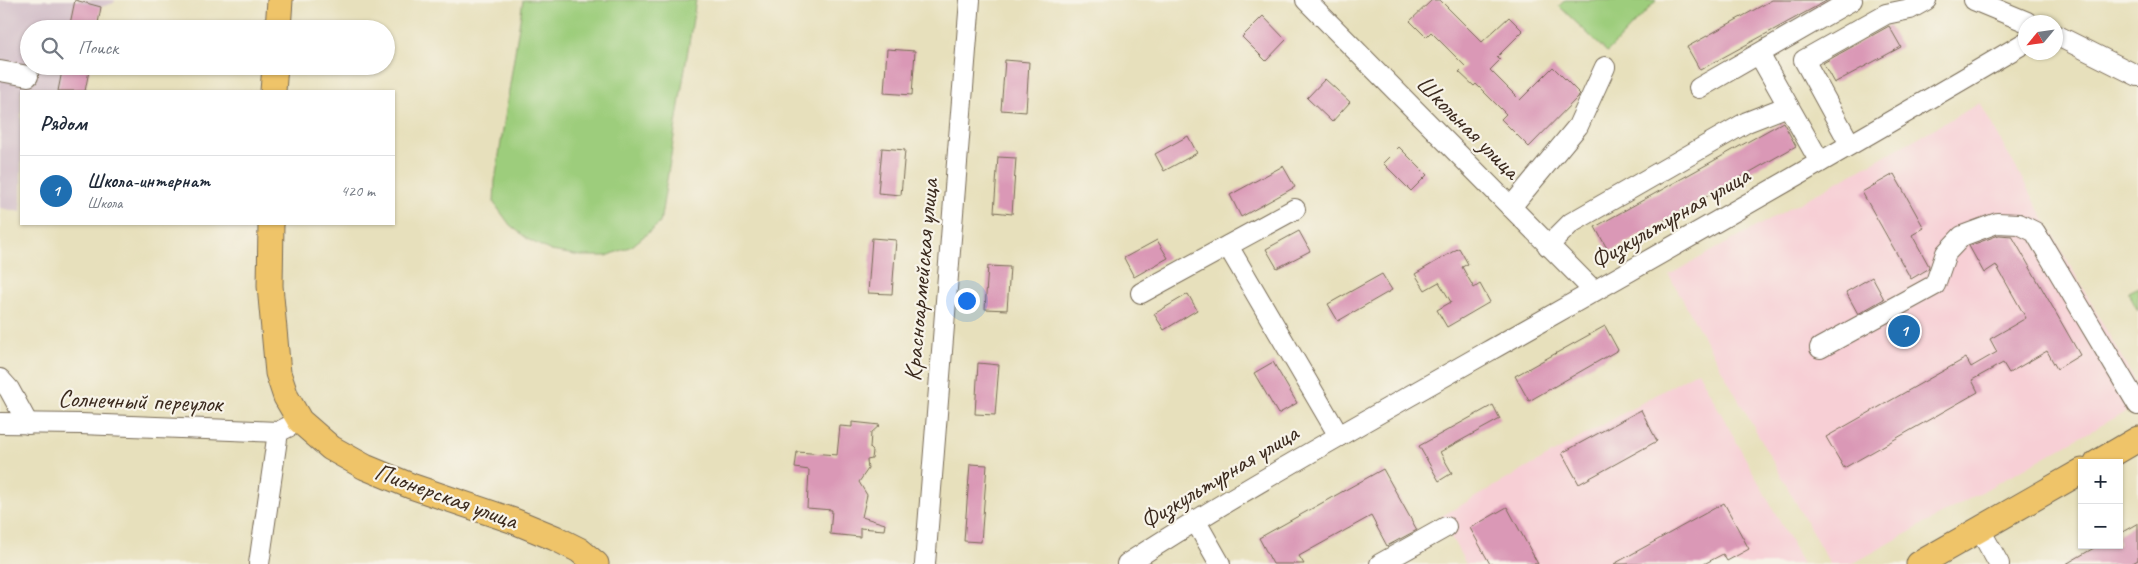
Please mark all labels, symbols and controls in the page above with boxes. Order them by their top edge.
north arrow [2018,15,2063,60]
search box [20,20,395,75]
icon: search [38,34,66,62]
text: Поиск [78,36,118,60]
street label: Школьная улица [1409,68,1529,188]
text: Рядом [40,110,87,136]
street label: Физкультурная улица [1584,158,1758,277]
text: Школа-интернат [87,169,210,193]
street label: Красноармейская улица [896,176,946,382]
text: 1 [52,181,60,201]
text: 420 m [341,181,375,201]
text: Школа [87,193,122,213]
your location [954,288,980,314]
pin: 1 [1888,312,1920,350]
street label: Солнечный переулок [57,382,225,420]
street label: Физкультурная улица [1134,416,1306,538]
street label: Пионерская улица [370,455,524,537]
map controls [2078,459,2123,549]
button: + [2078,459,2123,504]
button: − [2078,504,2123,549]

